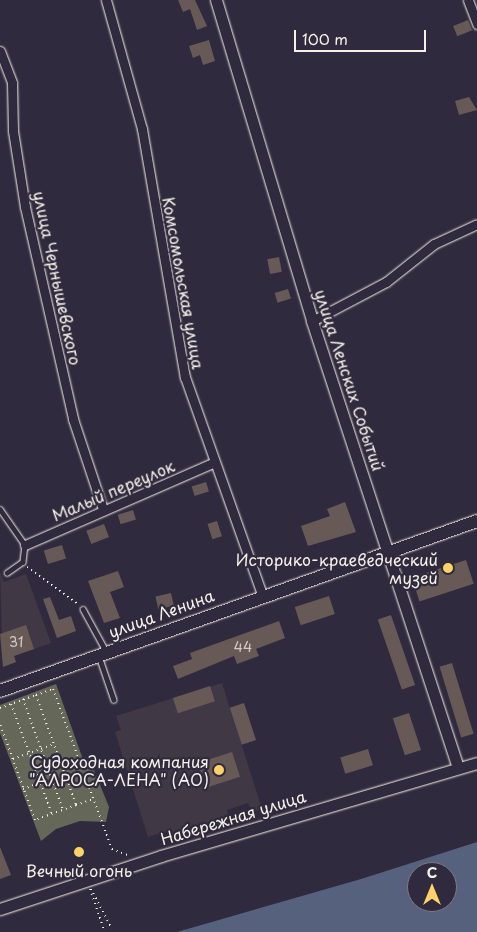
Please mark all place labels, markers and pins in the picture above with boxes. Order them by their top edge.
place label: Историко-краеведческий музей [236,549,438,587]
marker: Историко-краеведческий музей [442,562,454,574]
place label: Судоходная компания "АЛРОСА-ЛЕНА" (АО) [29,751,209,789]
marker: Судоходная компания "АЛРОСА-ЛЕНА" (АО) [213,764,225,776]
marker: Вечный огонь [73,846,85,858]
place label: Вечный огонь [26,860,132,880]

